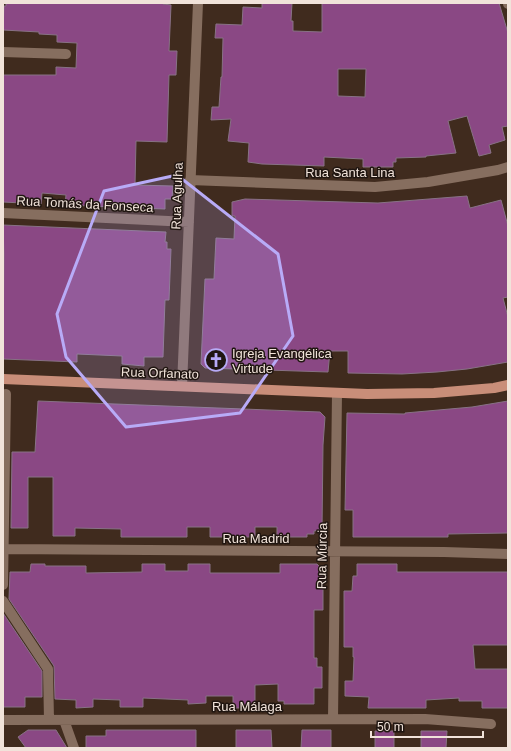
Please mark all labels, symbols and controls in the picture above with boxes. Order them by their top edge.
street label: Rua Agulha [168,161,186,230]
street label: Rua Santa Lina [305,165,396,180]
street label: Rua Tomás da Fonseca [16,193,155,215]
place label: Igreja Evangélica Virtude [232,346,332,376]
church icon: Igreja Evangélica Virtude [203,347,229,373]
street label: Rua Orfanato [121,364,199,382]
street label: Rua Múrcia [314,522,330,589]
street label: Rua Madrid [222,531,290,546]
street label: Rua Málaga [212,699,283,714]
scale bar [371,713,483,739]
text: 50 m [377,720,404,734]

